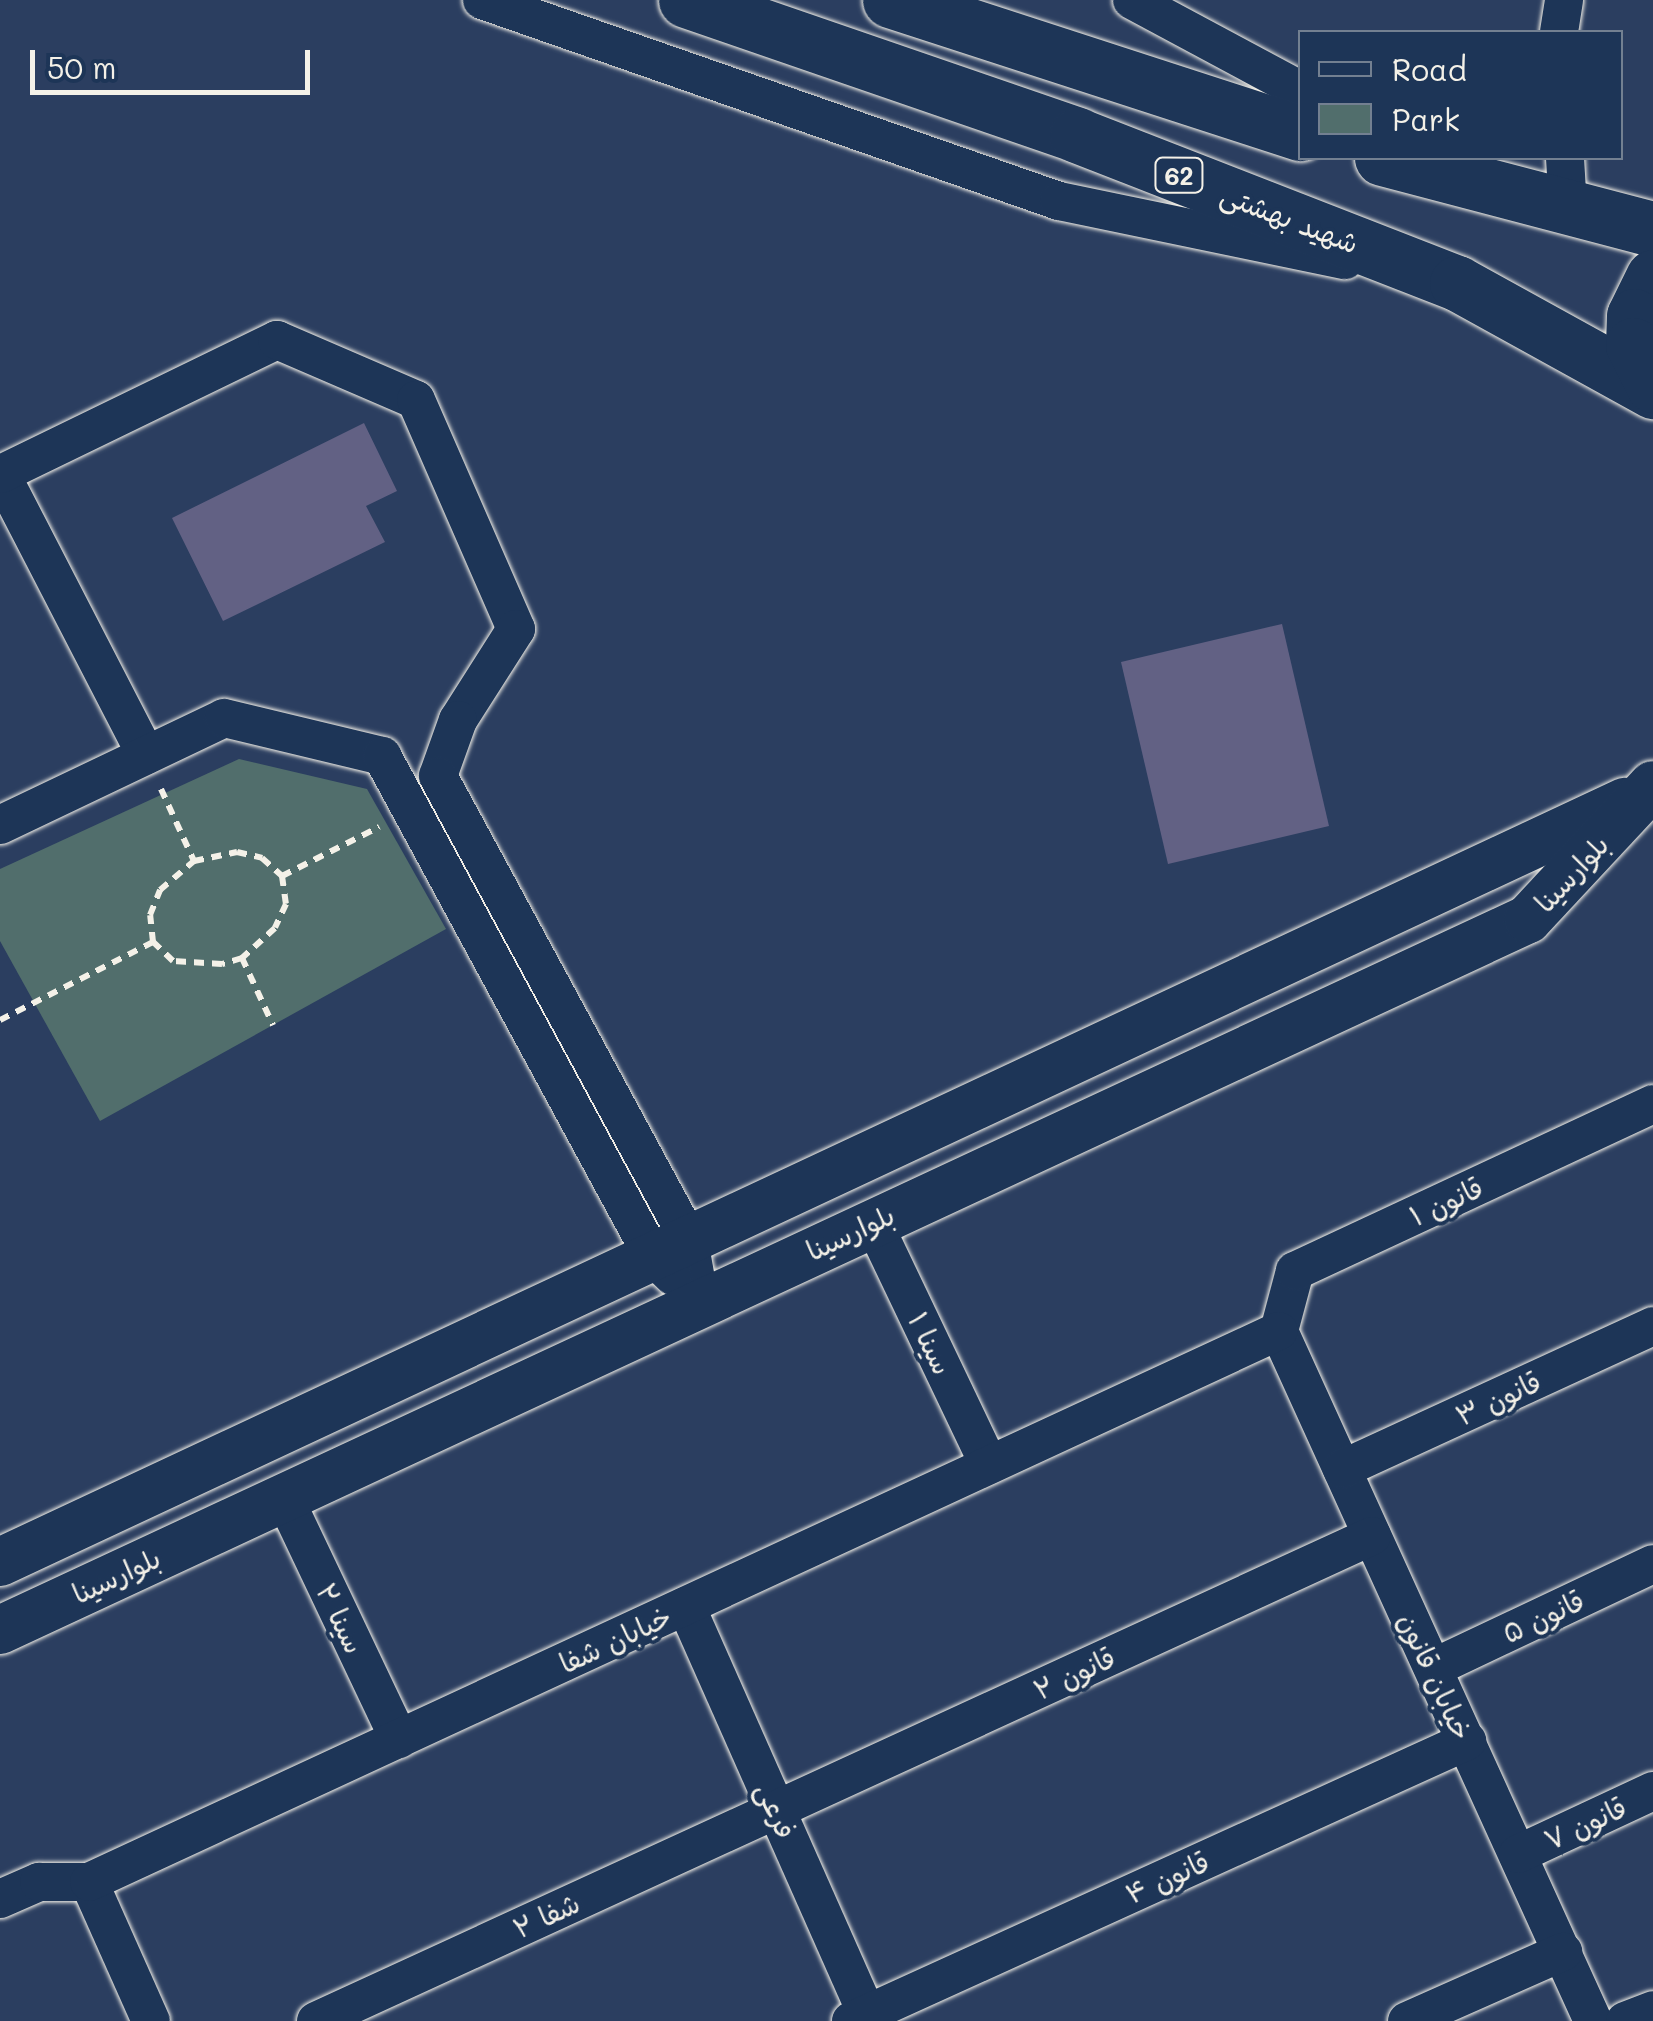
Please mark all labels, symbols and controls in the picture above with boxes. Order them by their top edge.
scale bar [35,30,315,92]
legend [1298,30,1623,160]
text: 50 m [47,47,117,87]
text: Road [1392,49,1467,89]
text: Park [1392,99,1460,139]
road number: 62 [1154,155,1204,195]
street label: شهید بهشتی [1216,176,1364,260]
street label: بلوارسینا [1527,827,1615,919]
street label: قانون ۱ [1404,1169,1488,1233]
street label: بلوارسینا [801,1197,899,1267]
street label: سینا ۱ [902,1306,960,1380]
street label: قانون ۳ [1450,1364,1546,1432]
street label: بلوارسینا [67,1540,165,1610]
street label: سینا ۲ [310,1577,372,1659]
street label: قانون ۵ [1497,1583,1589,1649]
street label: خیابان شفا [554,1598,676,1680]
street label: خیابان قانون [1392,1607,1480,1745]
street label: قانون ۲ [1028,1640,1120,1706]
street label: فرعی [750,1777,804,1843]
street label: قانون ۷ [1539,1789,1631,1857]
street label: قانون ۴ [1120,1844,1214,1910]
street label: شفا ۲ [507,1885,585,1945]

